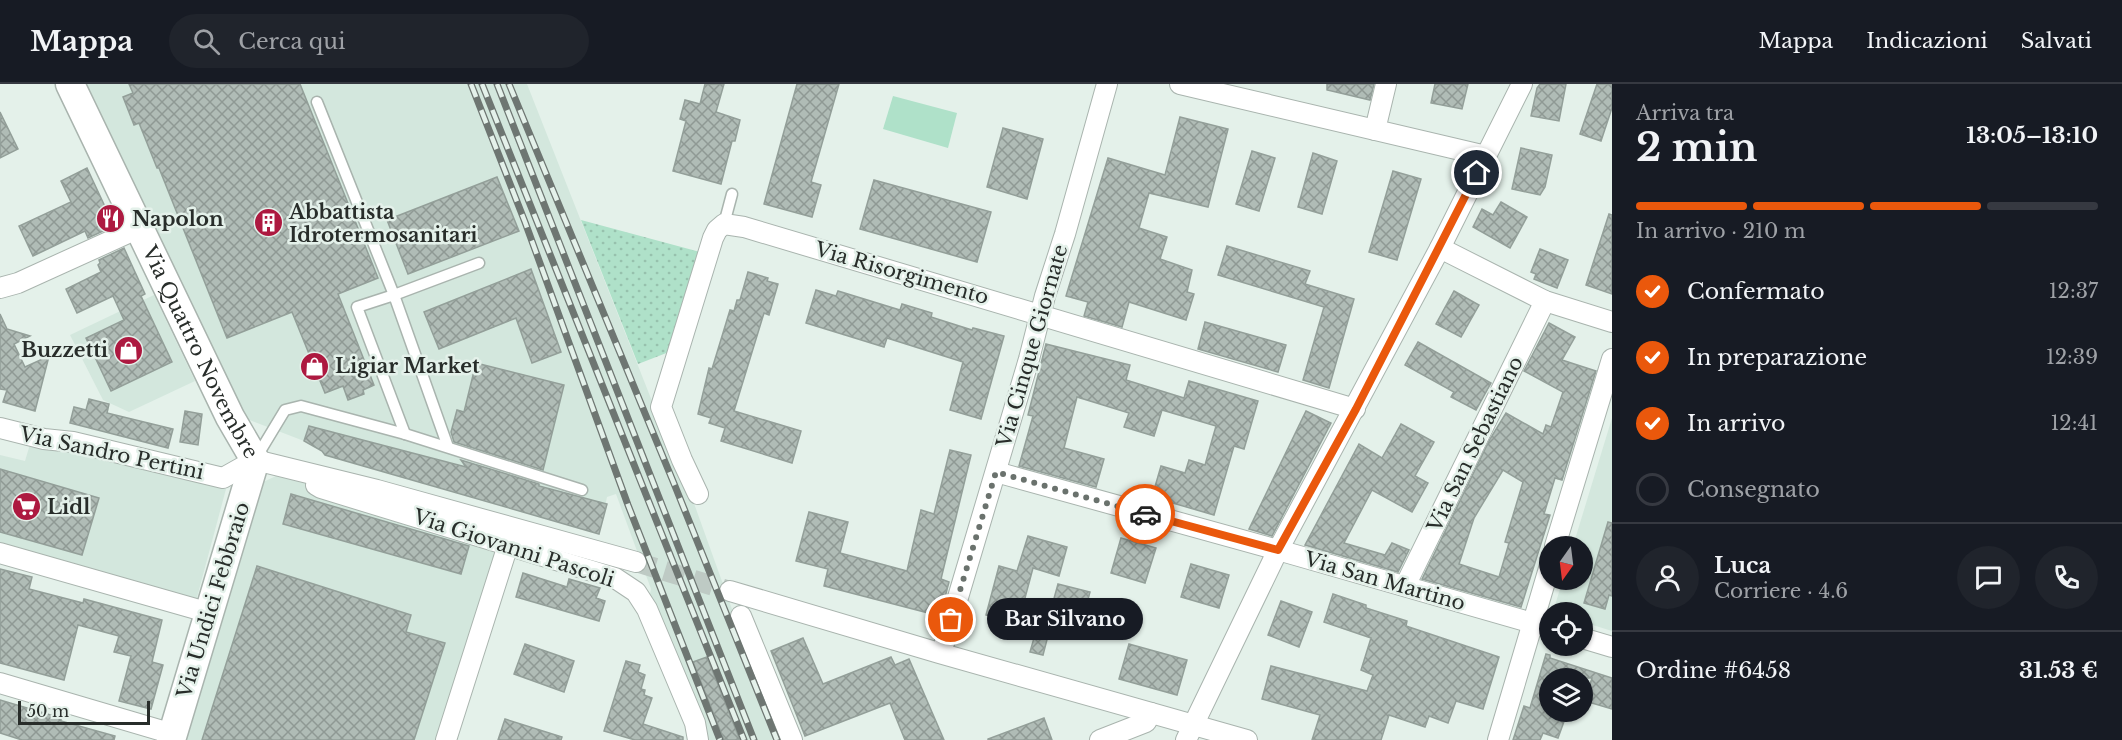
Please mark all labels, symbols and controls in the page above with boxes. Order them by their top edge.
search box [169,14,589,68]
text: Mappa [30,24,133,59]
icon: search [190,25,223,58]
text: Cerca qui [238,28,345,55]
text: Mappa [1758,28,1833,54]
text: Indicazioni [1866,28,1988,54]
text: Salvati [2021,28,2092,54]
text: Arriva tra [1636,101,1734,125]
text: 13:05–13:10 [1966,122,2098,149]
text: 2 min [1636,123,1757,172]
pin [1451,147,1502,198]
icon: home [1460,156,1493,189]
place label: Abbattista Idrotermosanitari [288,200,478,247]
restaurant icon: Napolon [95,203,127,235]
place label: Napolon [132,207,224,231]
building icon: Abbattista Idrotermosanitari [252,207,284,239]
text: In arrivo · 210 m [1636,219,1805,243]
street label: Via Risorgimento [812,236,992,309]
street label: Via Quattro Novembre [137,241,263,463]
street label: Via Cinque Giornate [991,242,1072,451]
icon: check [1636,275,1669,308]
text: Confermato [1687,278,1825,305]
text: 12:37 [2049,279,2098,303]
shop icon: Buzzetti [113,334,145,366]
place label: Buzzetti [21,338,108,362]
icon: check [1636,341,1669,374]
text: In preparazione [1687,344,1867,371]
text: 12:39 [2046,345,2098,369]
shop icon: Ligiar Market [298,350,330,382]
street label: Via San Sebastiano [1422,352,1528,537]
place label: Ligiar Market [335,354,480,378]
icon: check [1636,407,1669,440]
text: In arrivo [1687,410,1786,437]
text: 12:41 [2050,411,2098,435]
street label: Via Sandro Pertini [17,422,206,484]
text: Consegnato [1687,476,1820,503]
courier [1115,484,1175,544]
supermarket icon: Lidl [10,491,42,523]
place label: Lidl [47,495,90,519]
icon: car [1129,498,1162,531]
street label: Via Undici Febbraio [171,499,254,702]
street label: Via Giovanni Pascoli [410,504,618,592]
north arrow [1539,536,1593,590]
map controls [1539,536,1593,722]
street label: Via San Martino [1301,546,1468,615]
button: person [1636,546,1699,609]
button: chat [1957,546,2020,609]
button: phone [2035,546,2098,609]
text: Luca [1714,552,1771,579]
text: Corriere · 4.6 [1714,579,1848,603]
pin [925,594,976,645]
callout: Bar Silvano [987,599,1143,641]
button: locate [1539,602,1593,656]
icon: bag [934,603,967,636]
text: Bar Silvano [1004,607,1126,631]
text: Ordine #6458 [1636,657,1791,684]
text: 31.53 € [2019,657,2098,684]
button: layers [1539,668,1593,722]
scale bar [18,698,150,726]
text: 50 m [27,701,69,721]

